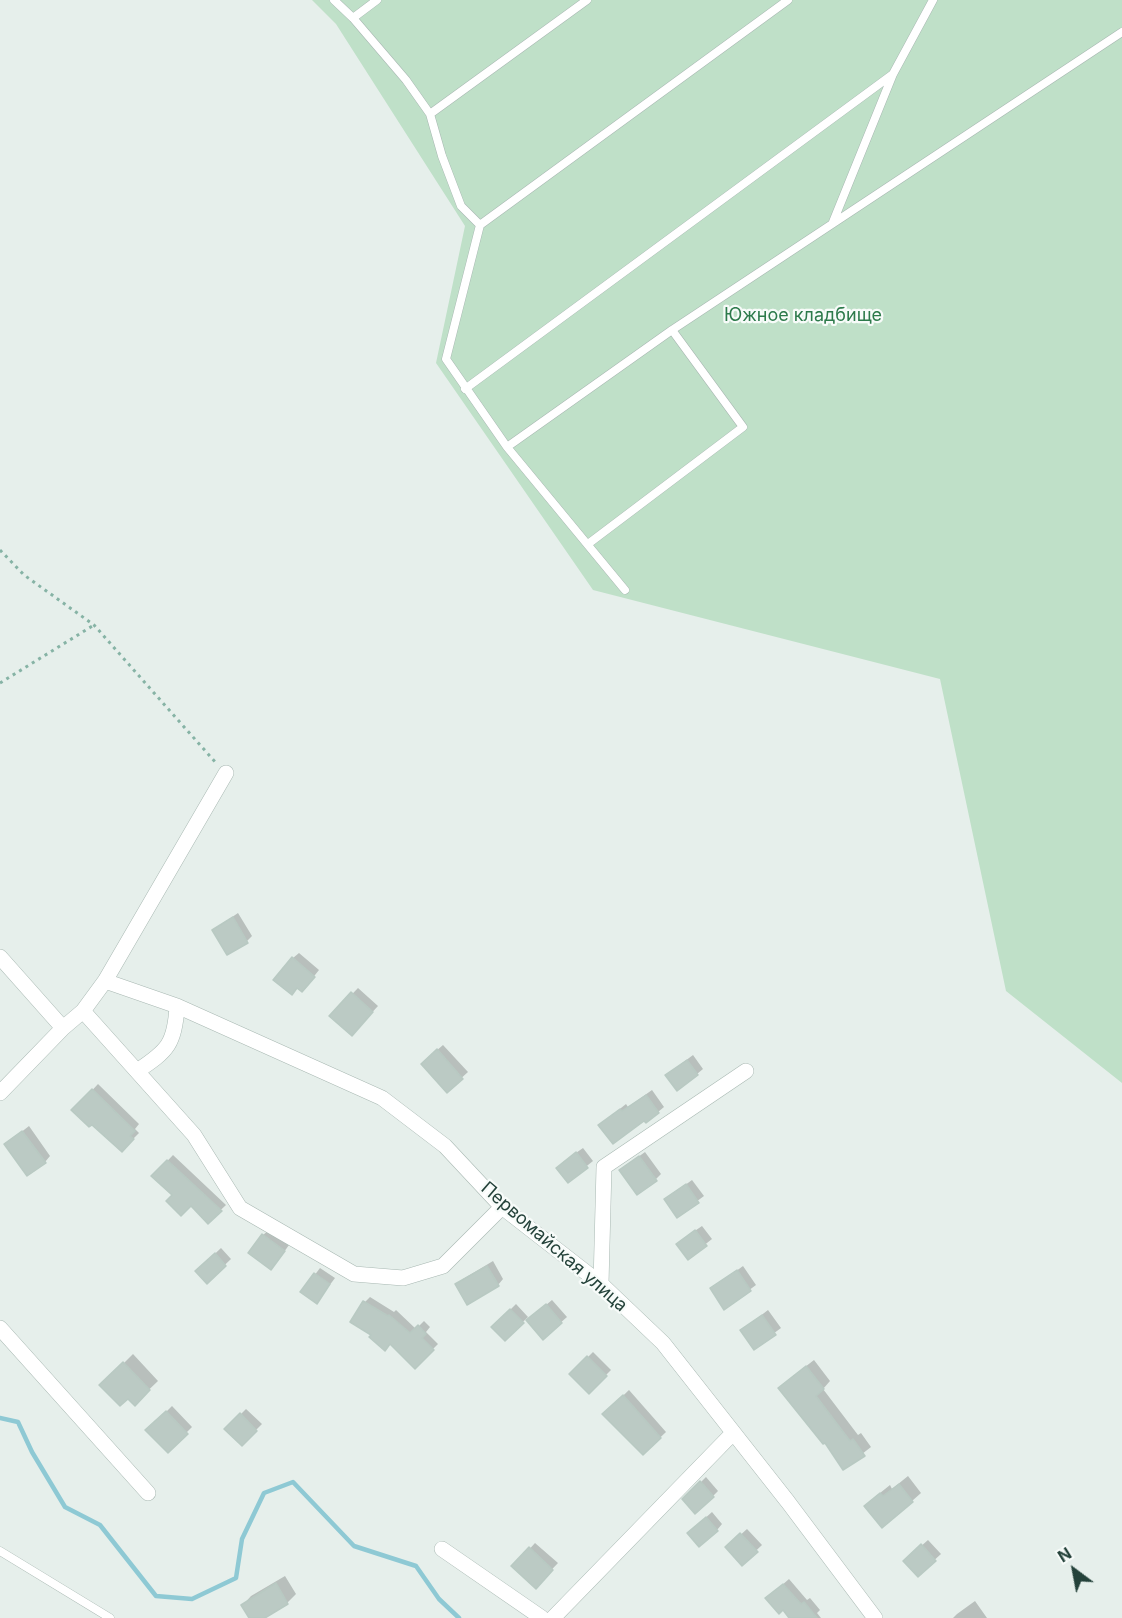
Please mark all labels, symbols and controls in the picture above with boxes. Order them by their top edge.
park label: Южное кладбище [724,305,882,327]
street label: Первомайская улица [476,1178,632,1316]
north arrow [1044,1540,1104,1600]
text: N [1054,1543,1075,1566]

